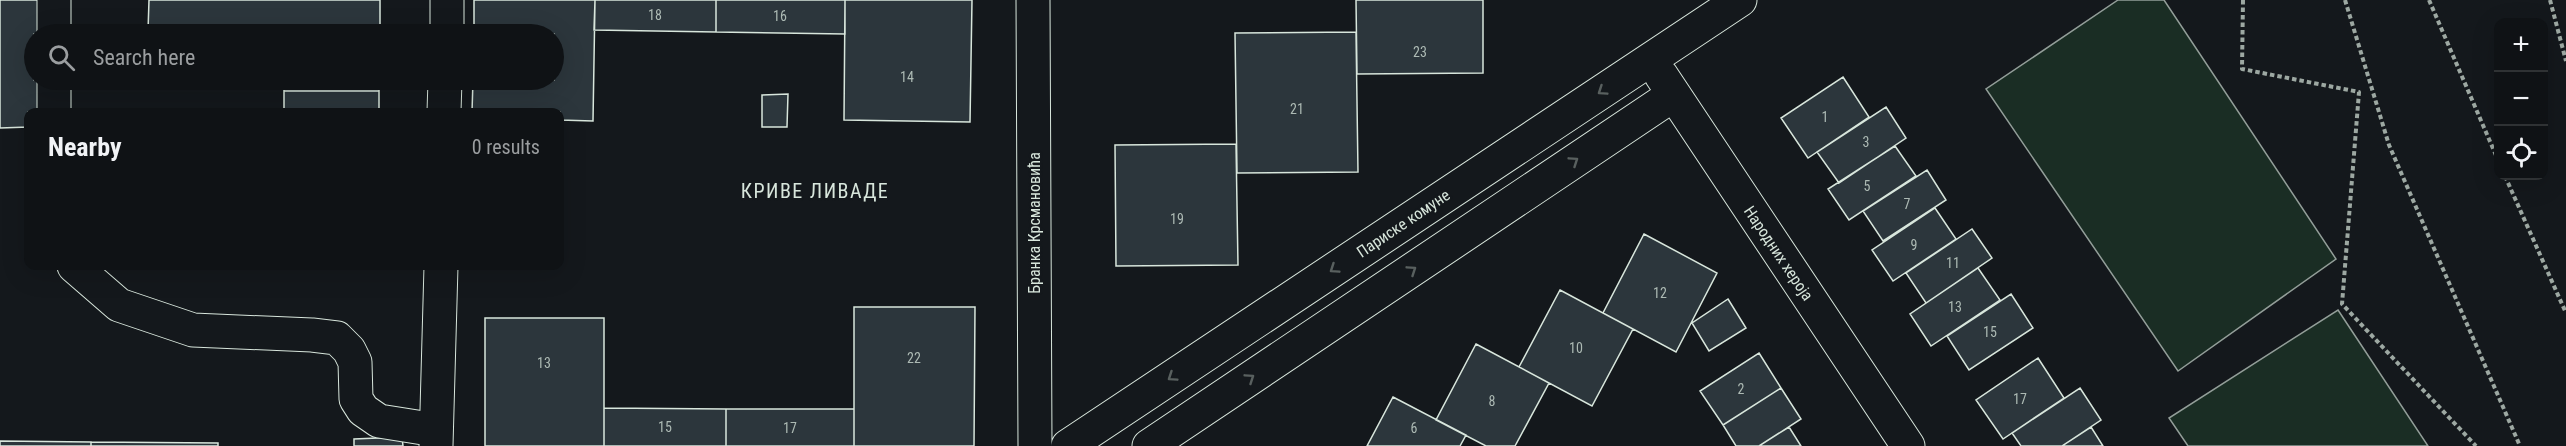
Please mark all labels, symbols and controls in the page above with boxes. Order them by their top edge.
house number: 18 [648,7,662,23]
house number: 16 [773,8,787,24]
map controls [2494,18,2548,180]
button: + [2494,18,2548,72]
search box [24,24,564,90]
icon: search [45,41,78,74]
house number: 23 [1413,44,1427,60]
text: Search here [93,45,195,70]
house number: 14 [900,69,914,85]
button: − [2494,72,2548,126]
one-way arrow [1597,84,1608,95]
house number: 21 [1290,101,1304,117]
house number: 1 [1822,109,1828,125]
button: locate [2494,126,2548,180]
text: Nearby [48,132,122,162]
house number: 3 [1863,134,1869,150]
text: 0 results [472,135,540,159]
street label: Бранка Крсмановића [1025,152,1044,294]
one-way arrow [1567,157,1578,168]
house number: 5 [1864,178,1871,194]
district label: КРИВЕ ЛИВАДЕ [741,179,889,203]
street label: Париске комуне [1353,185,1453,261]
house number: 7 [1904,196,1911,212]
street label: Народних хероја [1740,202,1817,304]
house number: 19 [1170,211,1184,227]
house number: 9 [1911,237,1917,253]
house number: 11 [1946,255,1960,271]
one-way arrow [1330,261,1340,273]
one-way arrow [1405,266,1416,277]
house number: 12 [1653,285,1667,301]
house number: 13 [1948,299,1962,315]
house number: 15 [1983,324,1997,340]
house number: 10 [1569,340,1583,356]
house number: 22 [907,350,921,366]
house number: 13 [537,355,551,371]
one-way arrow [1167,370,1178,381]
one-way arrow [1243,374,1254,385]
house number: 2 [1738,381,1745,397]
house number: 17 [2013,391,2027,407]
house number: 8 [1489,393,1496,409]
house number: 15 [658,419,672,435]
house number: 17 [783,420,797,436]
house number: 6 [1411,420,1418,436]

